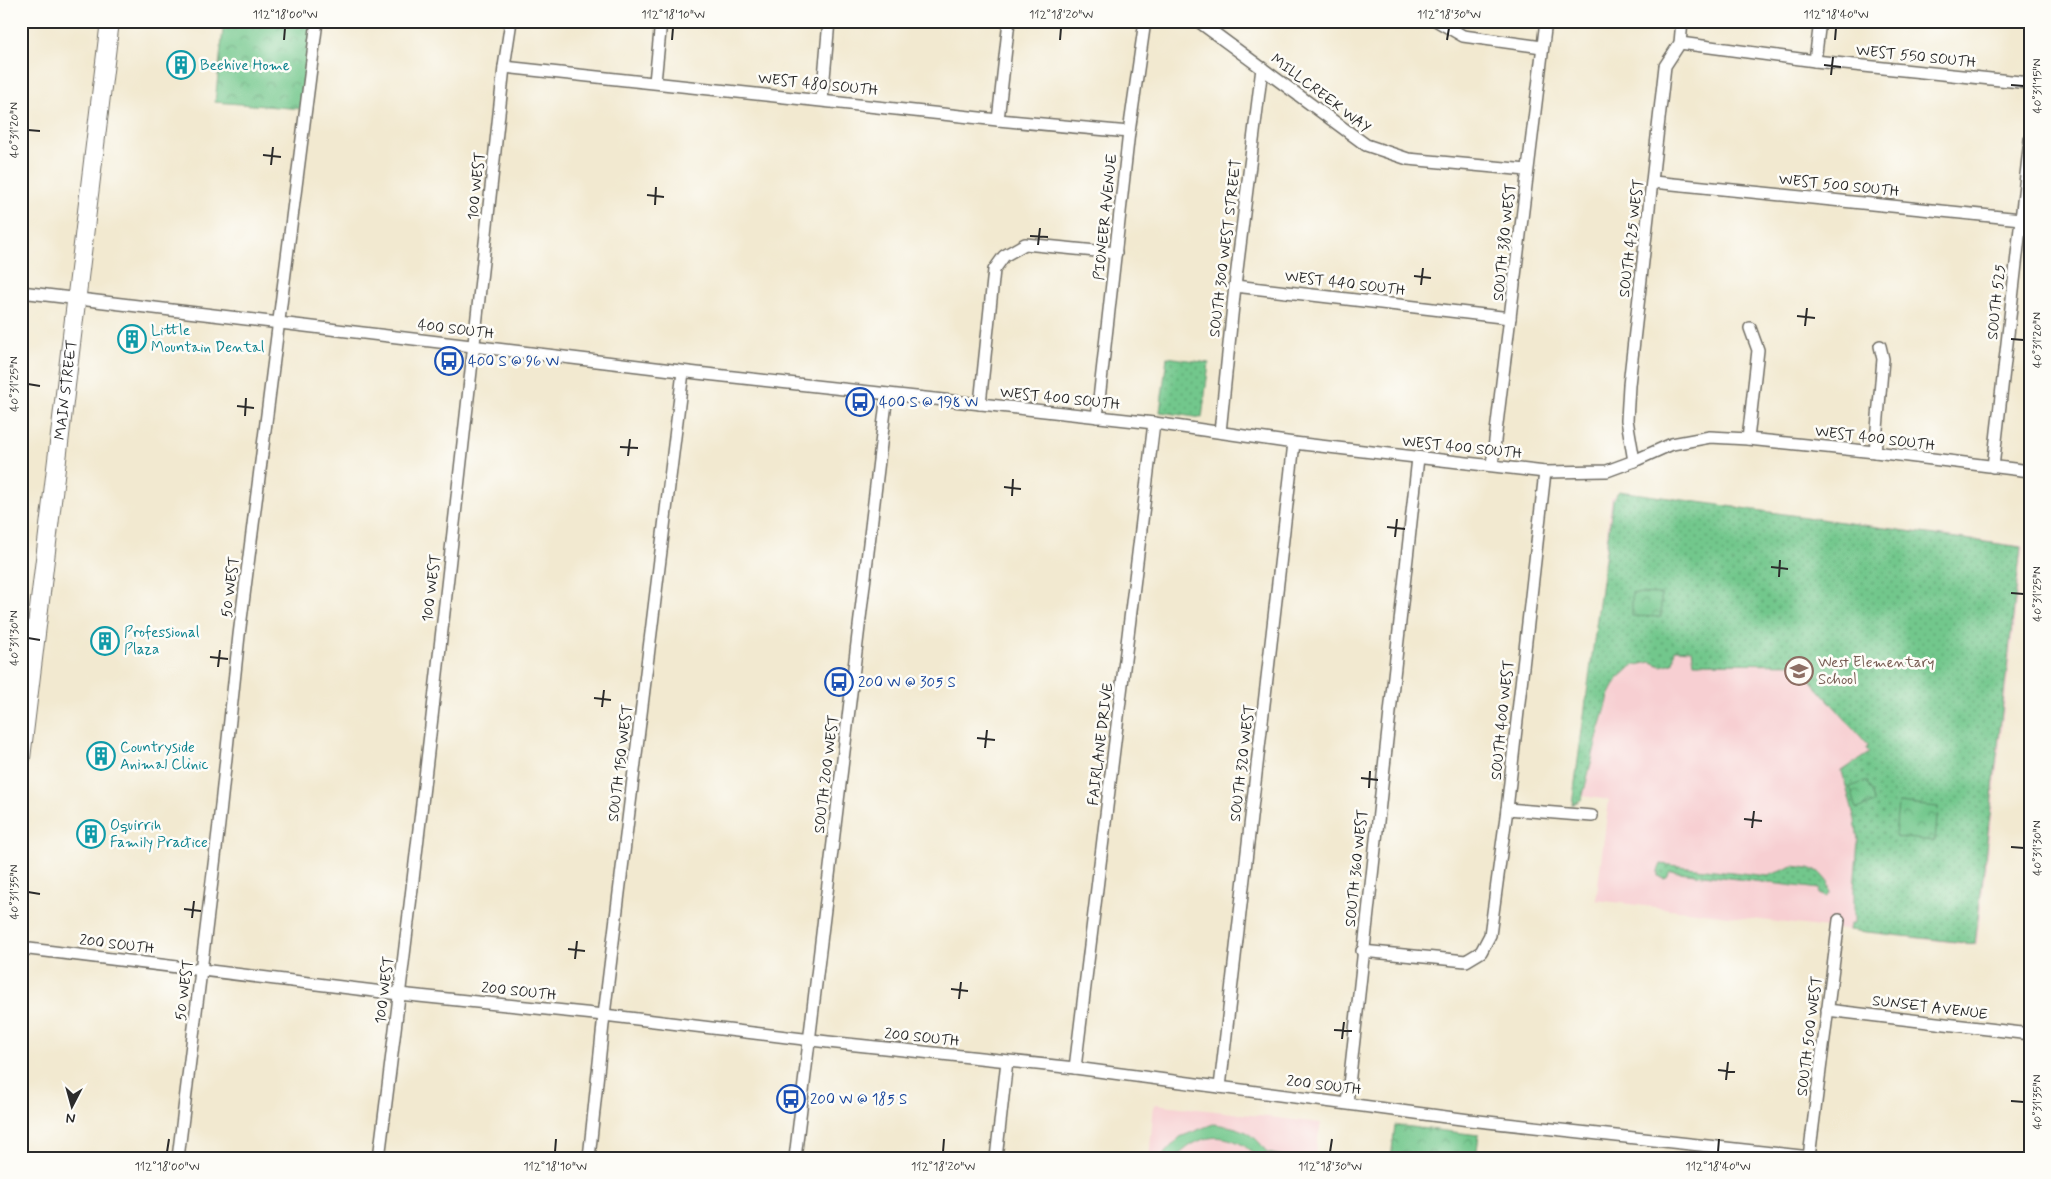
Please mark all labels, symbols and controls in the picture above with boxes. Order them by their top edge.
text: 112°18'00"W [252,7,318,23]
text: 112°18'10"W [641,7,705,23]
text: 112°18'20"W [1029,7,1093,23]
text: 112°18'30"W [1417,7,1481,23]
text: 112°18'40"W [1803,7,1869,23]
street label: WEST 550 SOUTH [1855,41,1977,73]
building icon: Beehive Home [166,50,196,80]
street label: MILLCREEK WAY [1266,50,1374,138]
place label: Beehive Home [200,56,290,76]
text: 40°31'15"N [2030,58,2046,114]
street label: WEST 480 SOUTH [757,69,879,101]
text: 40°31'20"N [7,102,23,158]
street label: 100 WEST [463,151,491,221]
street label: PIONEER AVENUE [1089,152,1123,281]
street label: SOUTH 300 WEST STREET [1205,158,1247,338]
street label: WEST 500 SOUTH [1778,170,1900,202]
street label: SOUTH 425 WEST [1615,178,1649,299]
street label: SOUTH 380 WEST [1489,182,1521,302]
street label: SOUTH 525 [1983,263,2011,341]
street label: WEST 440 SOUTH [1283,267,1407,301]
text: 40°31'20"N [2030,312,2046,368]
street label: 400 SOUTH [417,315,495,345]
place label: Little Mountain Dental [151,321,265,358]
building icon: Little Mountain Dental [117,324,147,354]
street label: MAIN STREET [50,338,82,441]
bus stop icon: 400 S @ 96 W [434,346,464,376]
place label: 400 S @ 96 W [468,352,559,372]
text: 40°31'25"N [7,356,23,412]
street label: WEST 400 SOUTH [999,383,1121,415]
bus stop icon: 400 S @ 198 W [845,387,875,417]
place label: 400 S @ 198 W [879,393,978,413]
street label: WEST 400 SOUTH [1814,422,1936,456]
street label: WEST 400 SOUTH [1401,432,1523,464]
street label: 100 WEST [418,553,446,623]
street label: 50 WEST [217,555,245,619]
text: 40°31'25"N [2030,566,2046,622]
text: 40°31'30"N [7,610,23,666]
place label: Professional Plaza [124,623,200,660]
building icon: Professional Plaza [90,626,120,656]
place label: West Elementary School [1818,653,1935,690]
school or university icon: West Elementary School [1784,656,1814,686]
street label: SOUTH 400 WEST [1487,659,1519,781]
bus stop icon: 200 W @ 305 S [824,667,854,697]
place label: 200 W @ 305 S [858,673,956,693]
street label: FAIRLANE DRIVE [1084,681,1118,807]
street label: SOUTH 150 WEST [604,703,638,823]
street label: SOUTH 320 WEST [1226,703,1260,823]
street label: SOUTH 200 WEST [810,714,844,835]
place label: Countryside Animal Clinic [120,738,209,775]
building icon: Countryside Animal Clinic [86,741,116,771]
street label: SOUTH 360 WEST [1341,808,1373,928]
place label: Oquirrih Family Practice [110,816,208,853]
building icon: Oquirrih Family Practice [76,819,106,849]
text: 40°31'30"N [2030,820,2046,876]
text: 40°31'35"N [7,864,23,920]
street label: 200 SOUTH [78,930,156,960]
street label: 100 WEST [371,955,399,1025]
street label: 50 WEST [171,958,199,1022]
street label: SOUTH 500 WEST [1793,975,1827,1097]
street label: 200 SOUTH [480,978,558,1006]
street label: SUNSET AVENUE [1871,991,1989,1025]
street label: 200 SOUTH [883,1024,961,1052]
street label: 200 SOUTH [1285,1071,1363,1101]
text: 40°31'35"N [2030,1074,2046,1130]
north arrow [48,1082,98,1132]
bus stop icon: 200 W @ 185 S [776,1084,806,1114]
place label: 200 W @ 185 S [810,1090,907,1110]
text: N [65,1108,76,1127]
text: 112°18'00"W [134,1159,200,1175]
text: 112°18'10"W [523,1159,587,1175]
text: 112°18'20"W [911,1159,975,1175]
text: 112°18'30"W [1298,1159,1362,1175]
text: 112°18'40"W [1685,1159,1751,1175]

